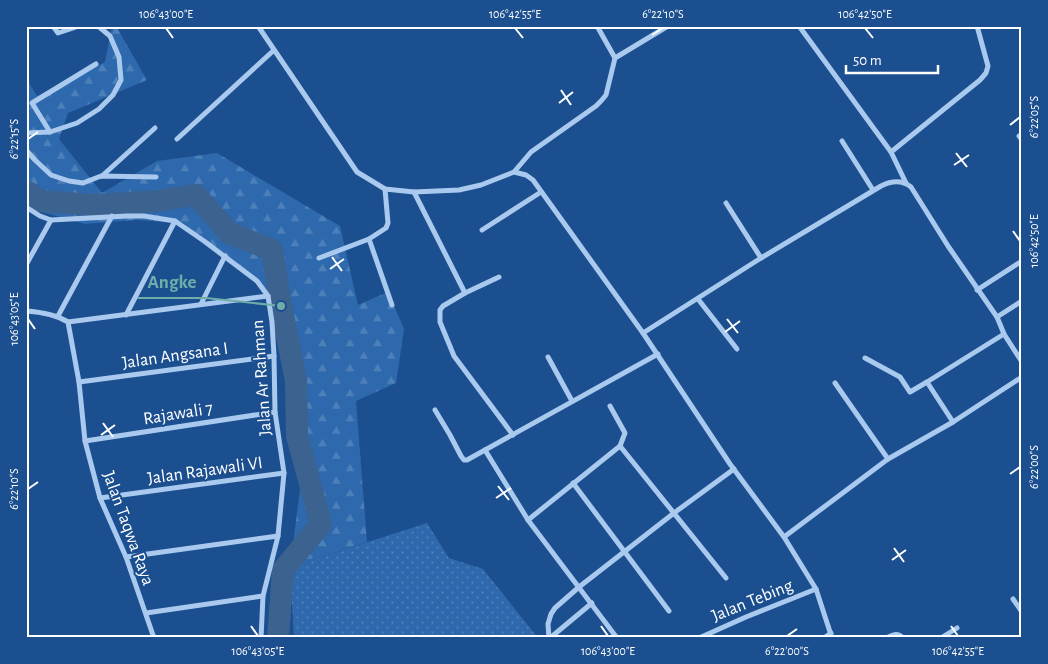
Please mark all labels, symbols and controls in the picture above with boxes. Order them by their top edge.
text: 106°43'00"E [139,8,193,20]
text: 106°42'55"E [489,8,541,20]
text: 6°22'10"S [642,8,684,20]
text: 106°42'50"E [838,8,892,20]
scale bar [846,42,938,74]
text: 50 m [853,53,882,68]
text: 6°22'05"S [1028,95,1040,138]
text: 6°22'15"S [8,119,20,159]
text: 106°42'50"E [1028,214,1040,268]
callout: Angke [138,264,206,298]
text: Angke [148,273,196,292]
text: 106°43'05"E [8,292,20,345]
street label: Jalan Ar Rahman [249,319,275,437]
street label: Jalan Angsana I [121,340,229,372]
street label: Rajawali 7 [142,400,214,428]
text: 6°22'00"S [1028,445,1040,489]
street label: Jalan Rajawali VI [146,454,264,488]
text: 6°22'10"S [8,468,20,510]
street label: Jalan Taqwa Raya [99,469,157,588]
street label: Jalan Tebing [709,576,796,625]
text: 106°43'05"E [232,645,285,657]
text: 106°43'00"E [581,645,635,657]
text: 6°22'00"S [765,645,809,657]
text: 106°42'55"E [932,645,984,657]

